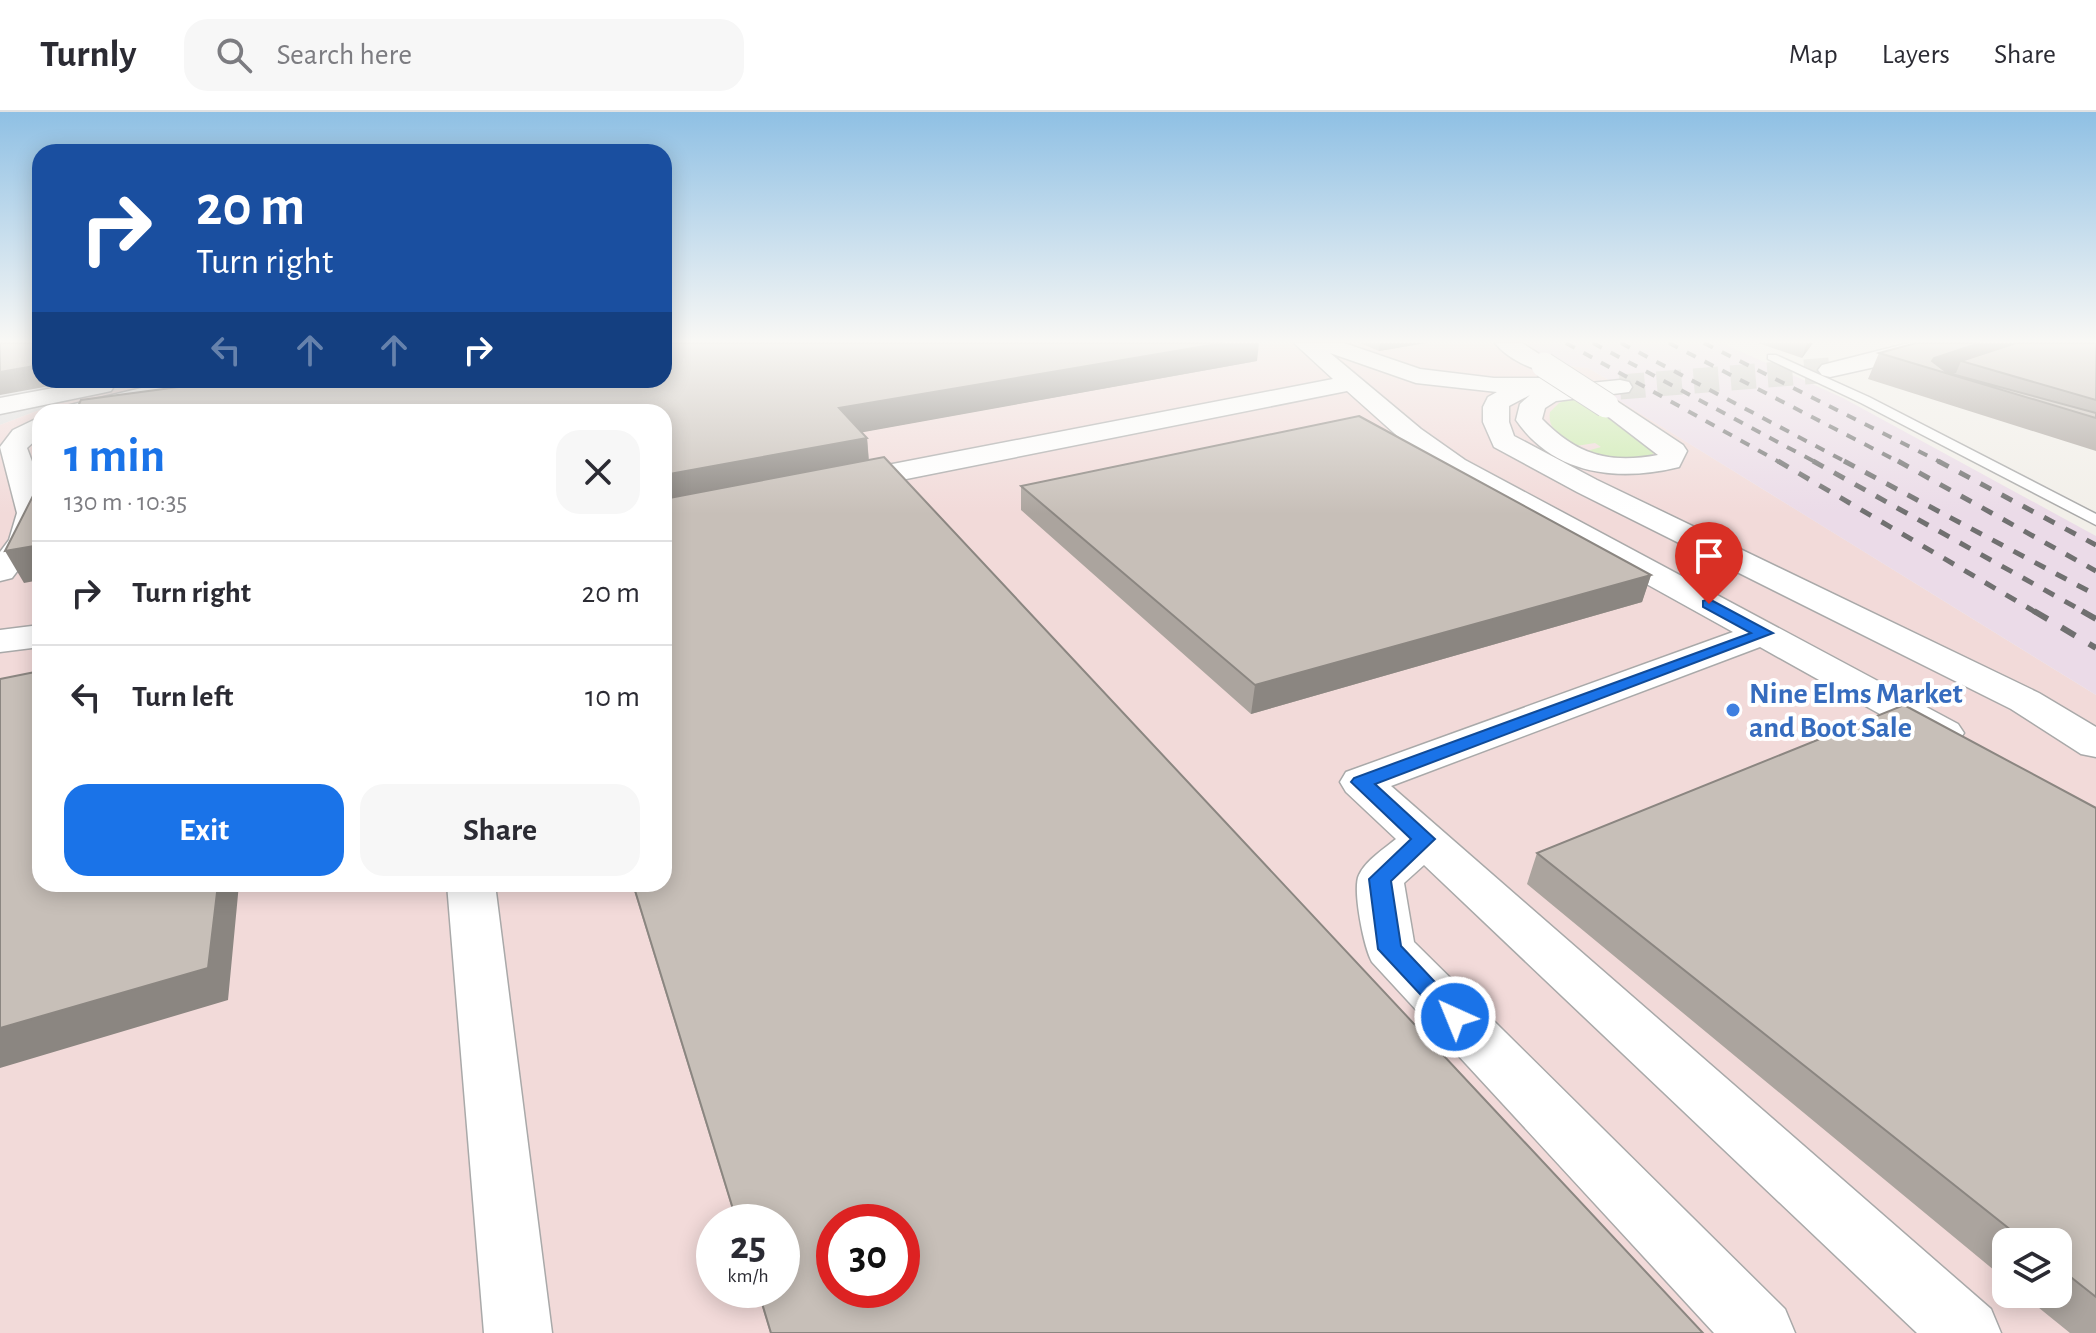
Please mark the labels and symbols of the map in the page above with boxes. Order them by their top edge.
pin [1675,522,1743,604]
place label: Nine Elms Market and Boot Sale [1749,679,1963,743]
marker: Nine Elms Market and Boot Sale [1724,701,1742,719]
position arrow [1413,975,1497,1059]
speed limit sign: 30 [816,1204,920,1308]

